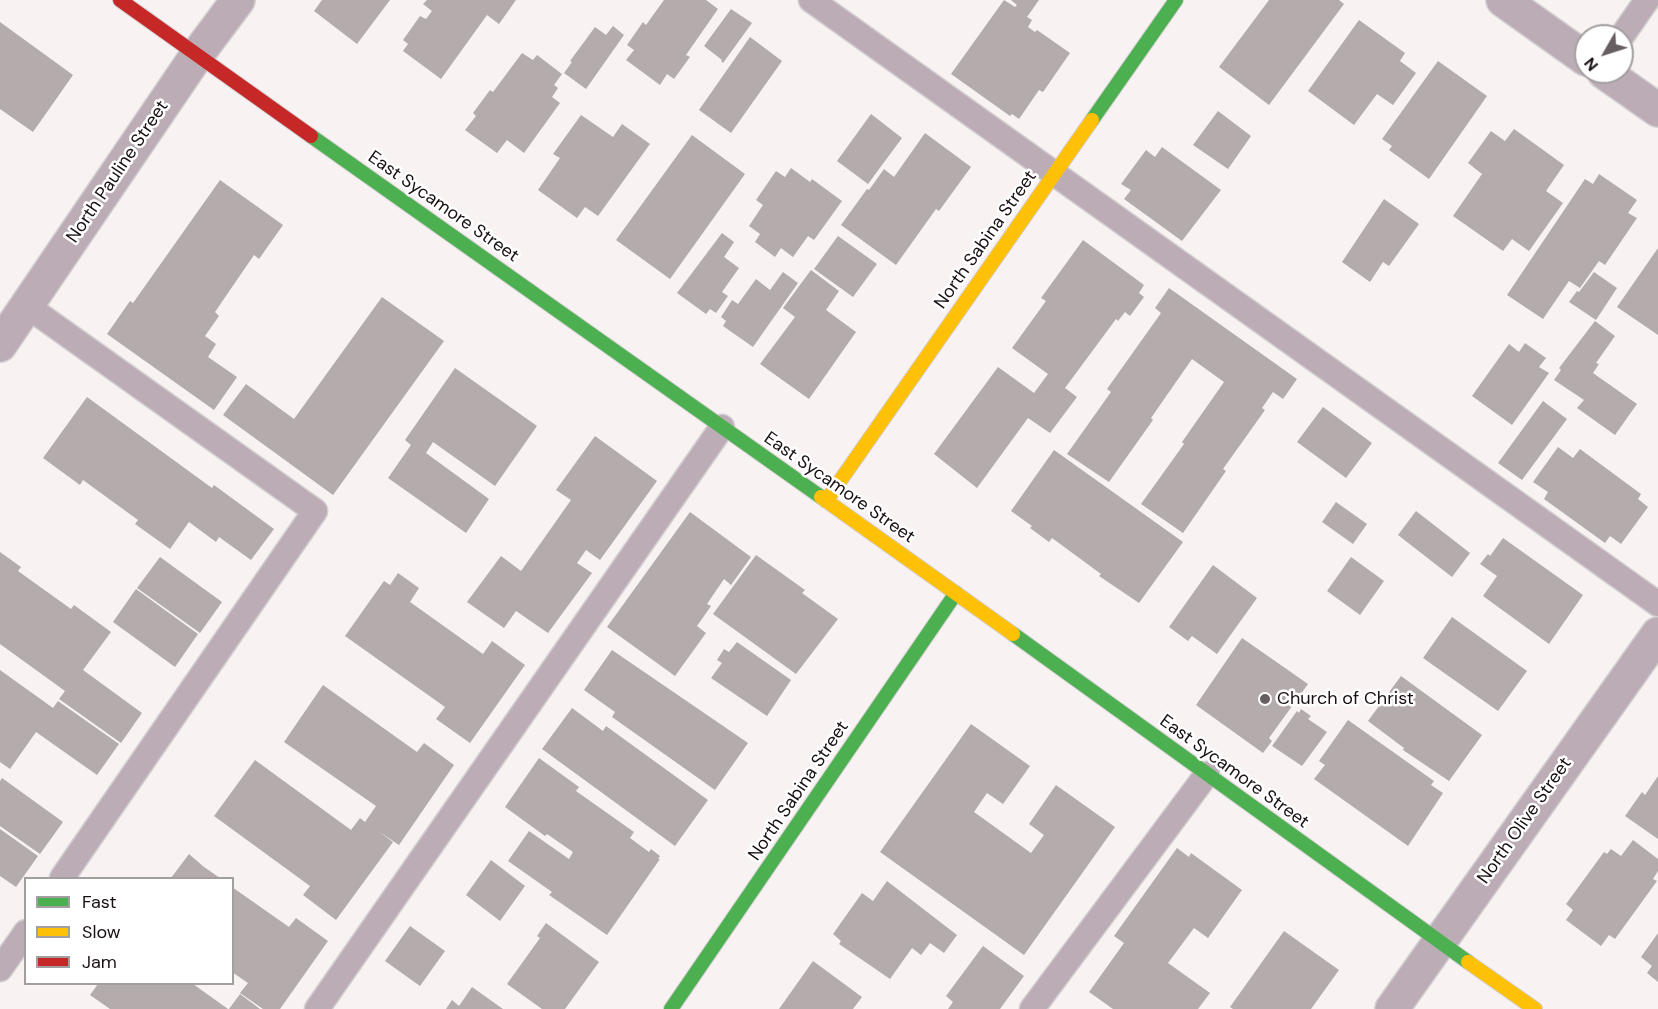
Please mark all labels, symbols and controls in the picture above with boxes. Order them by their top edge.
north arrow [1574,24,1634,84]
text: N [1579,53,1603,76]
street label: North Pauline Street [62,97,174,247]
street label: East Sycamore Street [363,147,523,267]
street label: North Sabina Street [930,167,1042,313]
street label: East Sycamore Street [759,428,919,548]
place label: Church of Christ [1277,688,1414,710]
marker: Church of Christ [1258,692,1272,706]
street label: East Sycamore Street [1155,711,1313,833]
street label: North Sabina Street [744,717,854,865]
street label: North Olive Street [1473,754,1577,888]
legend [24,877,234,985]
text: Fast [82,890,117,914]
text: Slow [82,920,121,944]
text: Jam [82,950,117,974]

